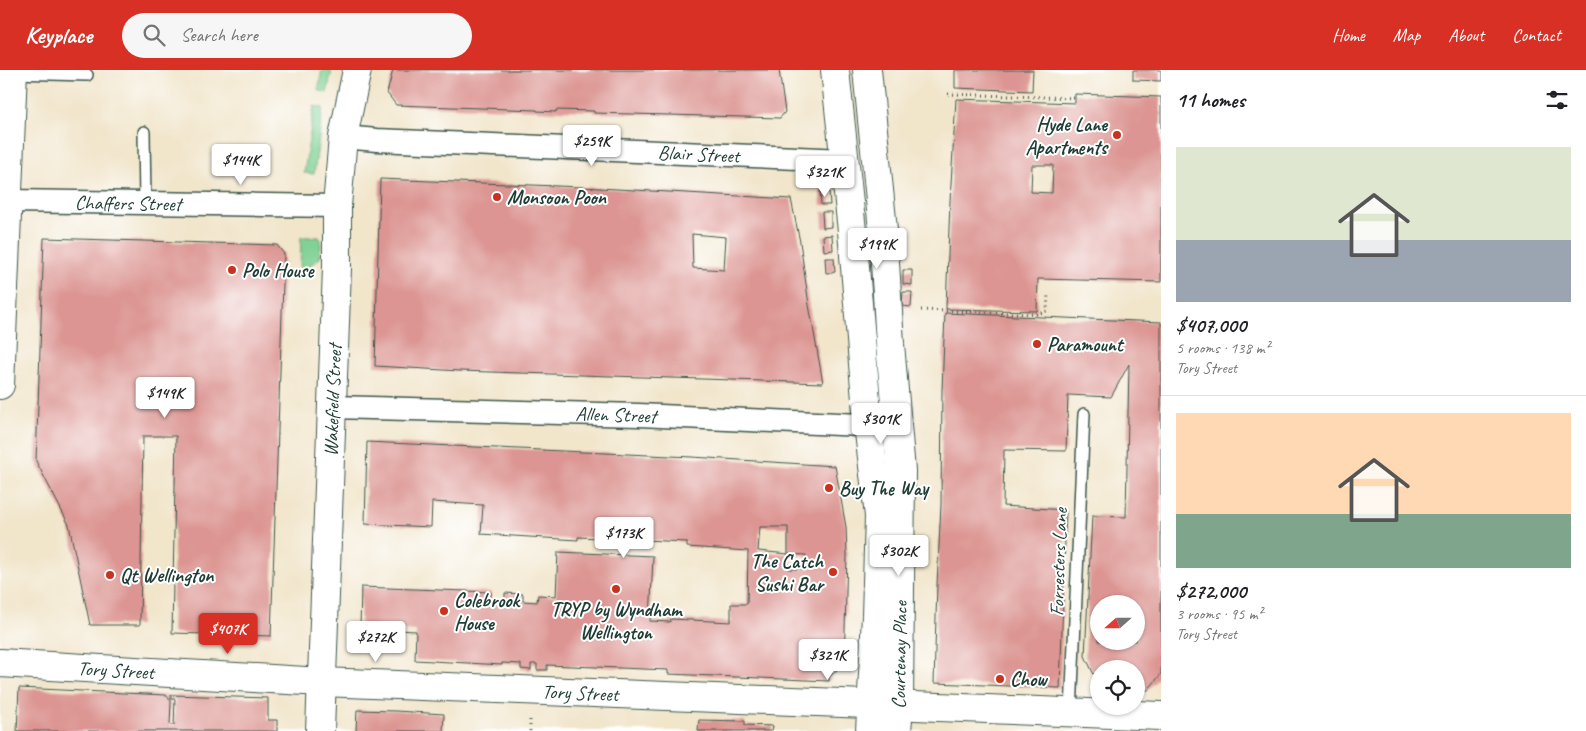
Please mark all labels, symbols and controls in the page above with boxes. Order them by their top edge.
search box [122,13,472,58]
text: Keyplace [25,20,92,50]
icon: search [140,21,168,49]
text: Search here [180,23,258,47]
text: Home [1332,24,1365,46]
text: Map [1393,24,1420,46]
text: About [1448,24,1484,46]
text: Contact [1512,24,1561,46]
icon: filters [1543,86,1571,114]
text: 11 homes [1176,87,1245,113]
place label: Hyde Lane Apartments [1026,112,1109,160]
pin: $259K [557,124,627,167]
marker: Hyde Lane Apartments [1111,129,1123,141]
text: $259K [574,131,610,151]
street label: Blair Street [657,140,742,169]
pin: $144K [206,144,276,186]
text: $144K [223,150,259,170]
pin: $321K [790,156,860,198]
text: $321K [807,162,843,182]
icon: home [1329,180,1419,270]
place label: Monsoon Poon [507,185,607,210]
street label: Chaffers Street [75,190,185,217]
marker: Monsoon Poon [491,191,503,203]
pin: $199K [842,228,912,270]
text: $199K [859,234,895,254]
place label: Polo House [242,258,315,283]
marker: Polo House [226,264,238,276]
text: $407,000 [1176,312,1246,338]
place label: Paramount [1047,332,1125,357]
marker: Paramount [1031,338,1043,350]
text: 5 rooms · 138 m² [1176,338,1270,358]
street label: Wakefield Street [318,340,347,457]
text: Tory Street [1176,358,1237,378]
pin: $149K [130,376,200,419]
text: $149K [147,383,183,403]
street label: Allen Street [575,401,660,429]
pin: $301K [846,402,916,445]
text: $301K [863,409,899,429]
icon: home [1329,445,1419,535]
place label: Buy The Way [839,476,930,501]
marker: Buy The Way [823,482,835,494]
street label: Forresters Lane [1044,506,1073,617]
pin: $173K [589,516,659,559]
text: $173K [606,523,642,543]
pin: $302K [864,534,934,577]
text: $302K [881,541,917,561]
place label: The Catch Sushi Bar [751,549,826,597]
place label: Qt Wellington [120,563,214,588]
marker: The Catch Sushi Bar [827,566,839,578]
marker: Qt Wellington [104,569,116,581]
text: $272,000 [1176,578,1246,604]
marker: TRYP by Wyndham Wellington [610,583,622,595]
place label: Colebrook House [454,588,522,636]
north arrow [1090,595,1145,650]
map controls [1090,595,1145,715]
place label: TRYP by Wyndham Wellington [551,597,683,645]
street label: Courtenay Place [886,599,913,709]
text: 3 rooms · 95 m² [1176,604,1262,624]
marker: Colebrook House [438,605,450,617]
pin: $407K [193,612,263,655]
text: $407K [210,619,246,639]
pin: $272K [341,620,411,663]
text: Tory Street [1176,624,1237,644]
text: $272K [358,627,394,647]
pin: $321K [793,638,863,681]
text: $321K [810,645,846,665]
street label: Tory Street [77,656,157,685]
button: locate [1090,660,1145,715]
place label: Chow [1010,667,1048,692]
marker: Chow [994,673,1006,685]
street label: Tory Street [541,679,621,707]

